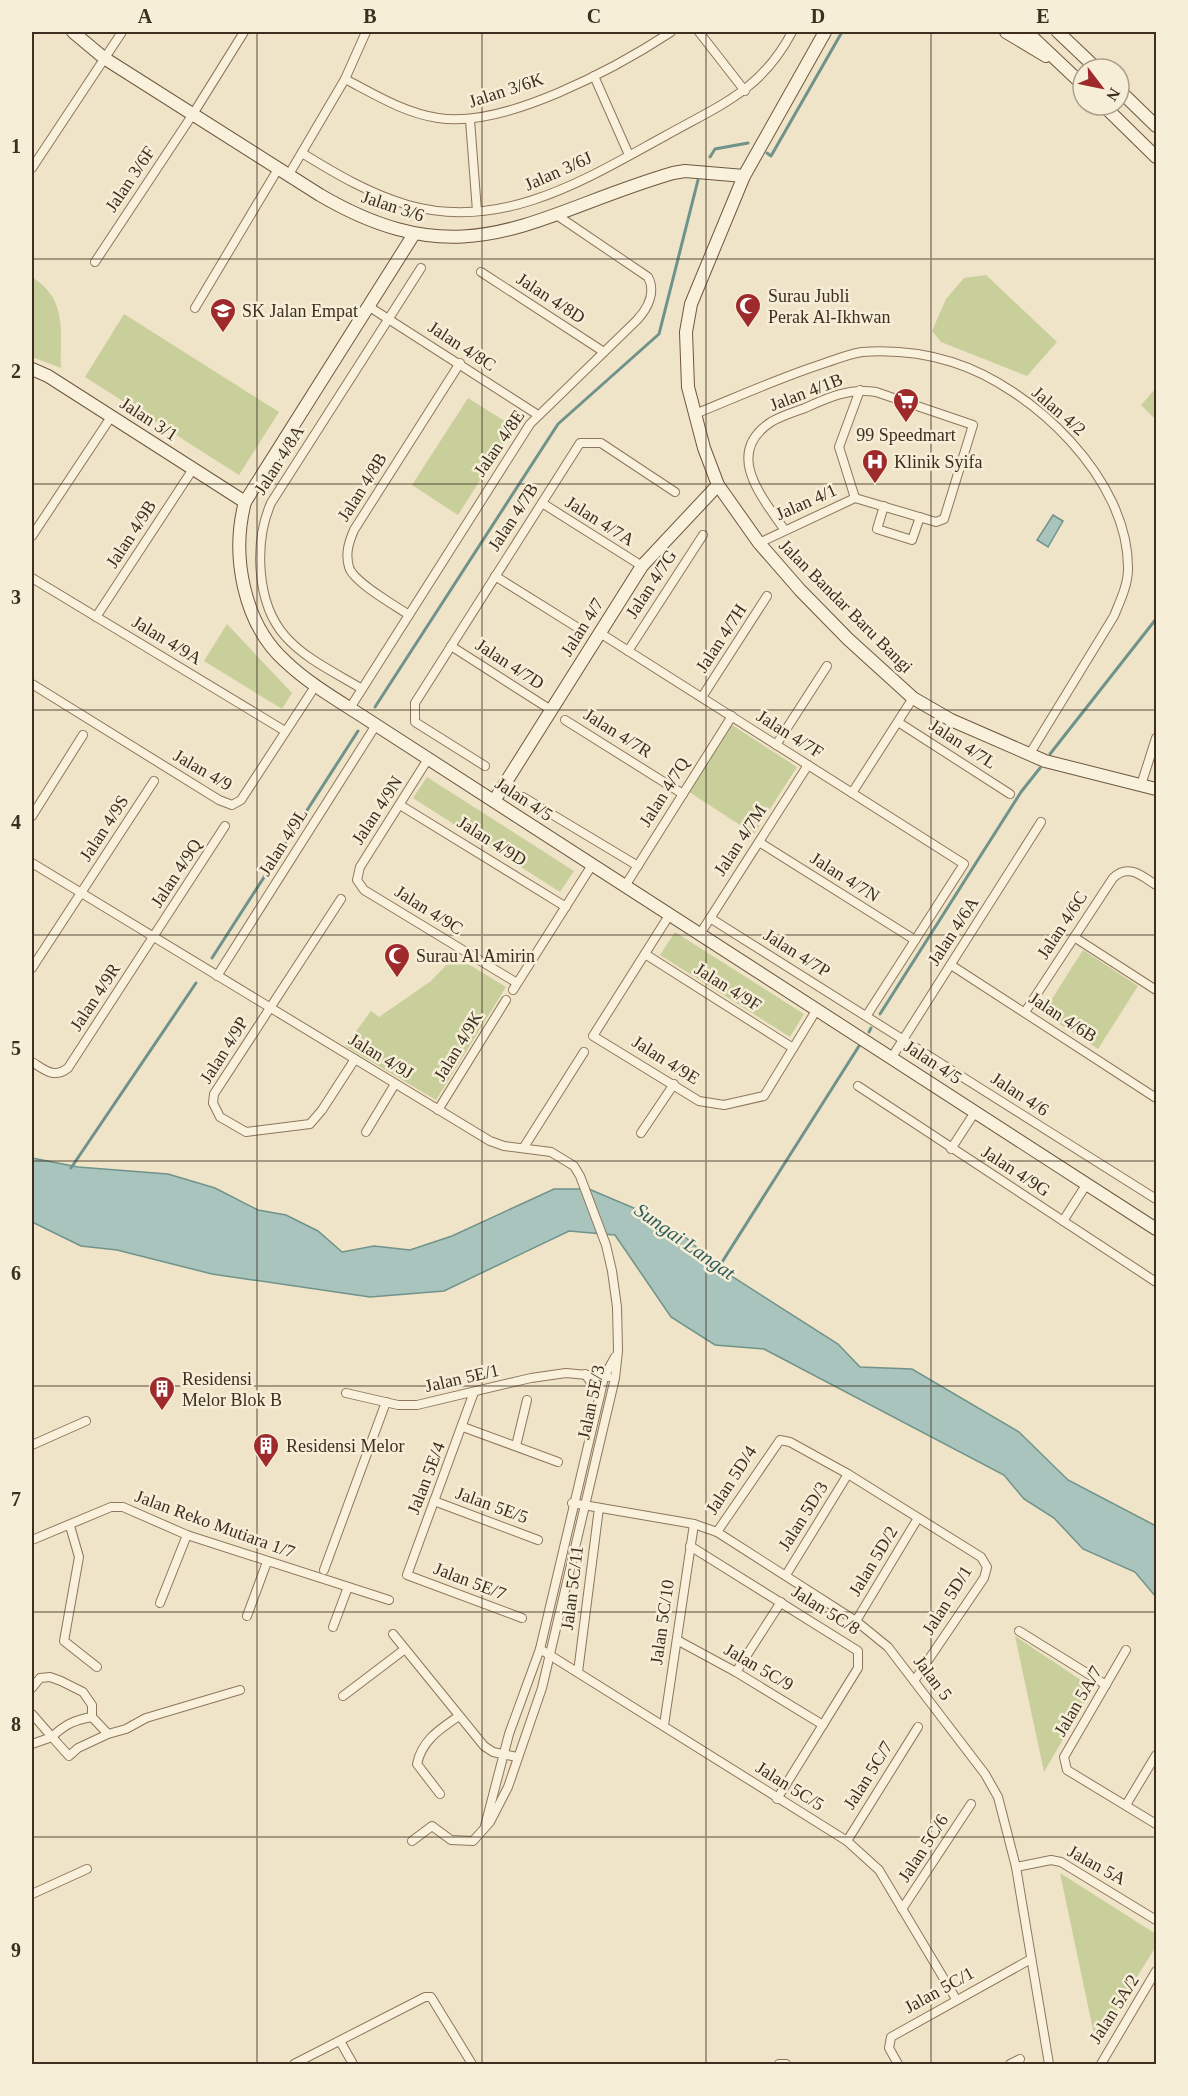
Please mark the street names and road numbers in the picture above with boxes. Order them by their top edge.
street label: Jalan 3/6K [466,69,546,111]
street label: Jalan 3/6F [101,143,159,215]
street label: Jalan 3/6J [521,147,595,195]
street label: Jalan 3/6 [359,187,427,225]
street label: Jalan 4/8D [513,269,589,327]
street label: Jalan 4/8C [424,317,500,375]
street label: Jalan 4/1B [767,369,845,415]
street label: Jalan 4/2 [1028,382,1090,440]
street label: Jalan 3/1 [117,393,181,445]
street label: Jalan 4/8E [470,406,528,480]
street label: Jalan 4/8A [250,422,308,498]
street label: Jalan 4/8B [333,449,391,525]
street label: Jalan 4/7B [484,479,542,555]
street label: Jalan 4/1 [772,480,840,524]
street label: Jalan 4/7A [562,492,638,550]
street label: Jalan 4/9B [102,496,160,572]
street label: Jalan Bandar Baru Bangi [775,535,917,677]
street label: Jalan 4/7G [622,546,680,622]
street label: Jalan 4/7 [556,594,608,660]
street label: Jalan 4/7H [692,600,750,676]
street label: Jalan 4/9A [129,611,205,669]
street label: Jalan 4/7D [472,635,548,693]
street label: Jalan 4/7R [580,704,656,762]
street label: Jalan 4/7F [753,706,827,762]
street label: Jalan 4/7L [926,715,1000,773]
street label: Jalan 4/9 [170,745,236,795]
street label: Jalan 4/7Q [635,754,693,830]
street label: Jalan 4/9N [348,772,406,848]
street label: Jalan 4/5 [492,773,556,825]
street label: Jalan 4/9S [75,791,133,865]
street label: Jalan 4/7M [710,801,770,879]
street label: Jalan 4/9L [255,805,311,879]
street label: Jalan 4/9D [454,812,530,870]
street label: Jalan 4/9Q [147,835,205,911]
street label: Jalan 4/7N [807,848,883,906]
street label: Jalan 4/9C [391,881,467,939]
street label: Jalan 4/6C [1033,887,1091,963]
street label: Jalan 4/6A [924,893,982,969]
street label: Jalan 4/7P [760,925,834,981]
street label: Jalan 4/9R [66,959,124,1035]
street label: Jalan 4/9F [691,959,765,1015]
street label: Jalan 4/6B [1025,988,1101,1046]
street label: Jalan 4/9K [429,1008,487,1084]
street label: Jalan 4/9P [196,1013,252,1087]
street label: Jalan 4/9J [345,1029,417,1083]
street label: Jalan 4/9E [629,1032,703,1088]
street label: Jalan 4/5 [901,1036,965,1088]
street label: Jalan 4/6 [988,1068,1052,1120]
street label: Jalan 4/9G [978,1142,1054,1200]
street label: Jalan 5E/1 [423,1360,501,1396]
street label: Jalan 5E/3 [573,1363,609,1441]
street label: Jalan 5E/4 [403,1439,449,1517]
street label: Jalan 5D/4 [702,1442,760,1518]
street label: Jalan 5D/3 [774,1478,832,1554]
street label: Jalan 5E/5 [453,1483,531,1527]
street label: Jalan Reko Mutiara 1/7 [132,1486,298,1562]
street label: Jalan 5D/2 [844,1523,902,1599]
street label: Jalan 5C/11 [557,1545,587,1631]
street label: Jalan 5E/7 [431,1558,509,1604]
street label: Jalan 5D/1 [918,1562,976,1638]
street label: Jalan 5C/10 [646,1578,678,1666]
street label: Jalan 5C/8 [788,1581,864,1639]
street label: Jalan 5C/9 [721,1639,797,1695]
street label: Jalan 5 [910,1652,956,1704]
street label: Jalan 5A/7 [1050,1662,1106,1740]
street label: Jalan 5C/7 [839,1737,897,1813]
street label: Jalan 5C/5 [752,1757,828,1815]
street label: Jalan 5C/6 [894,1810,952,1886]
street label: Jalan 5A [1064,1841,1130,1889]
street label: Jalan 5C/1 [901,1963,977,2017]
street label: Jalan 5A/2 [1085,1971,1143,2047]

